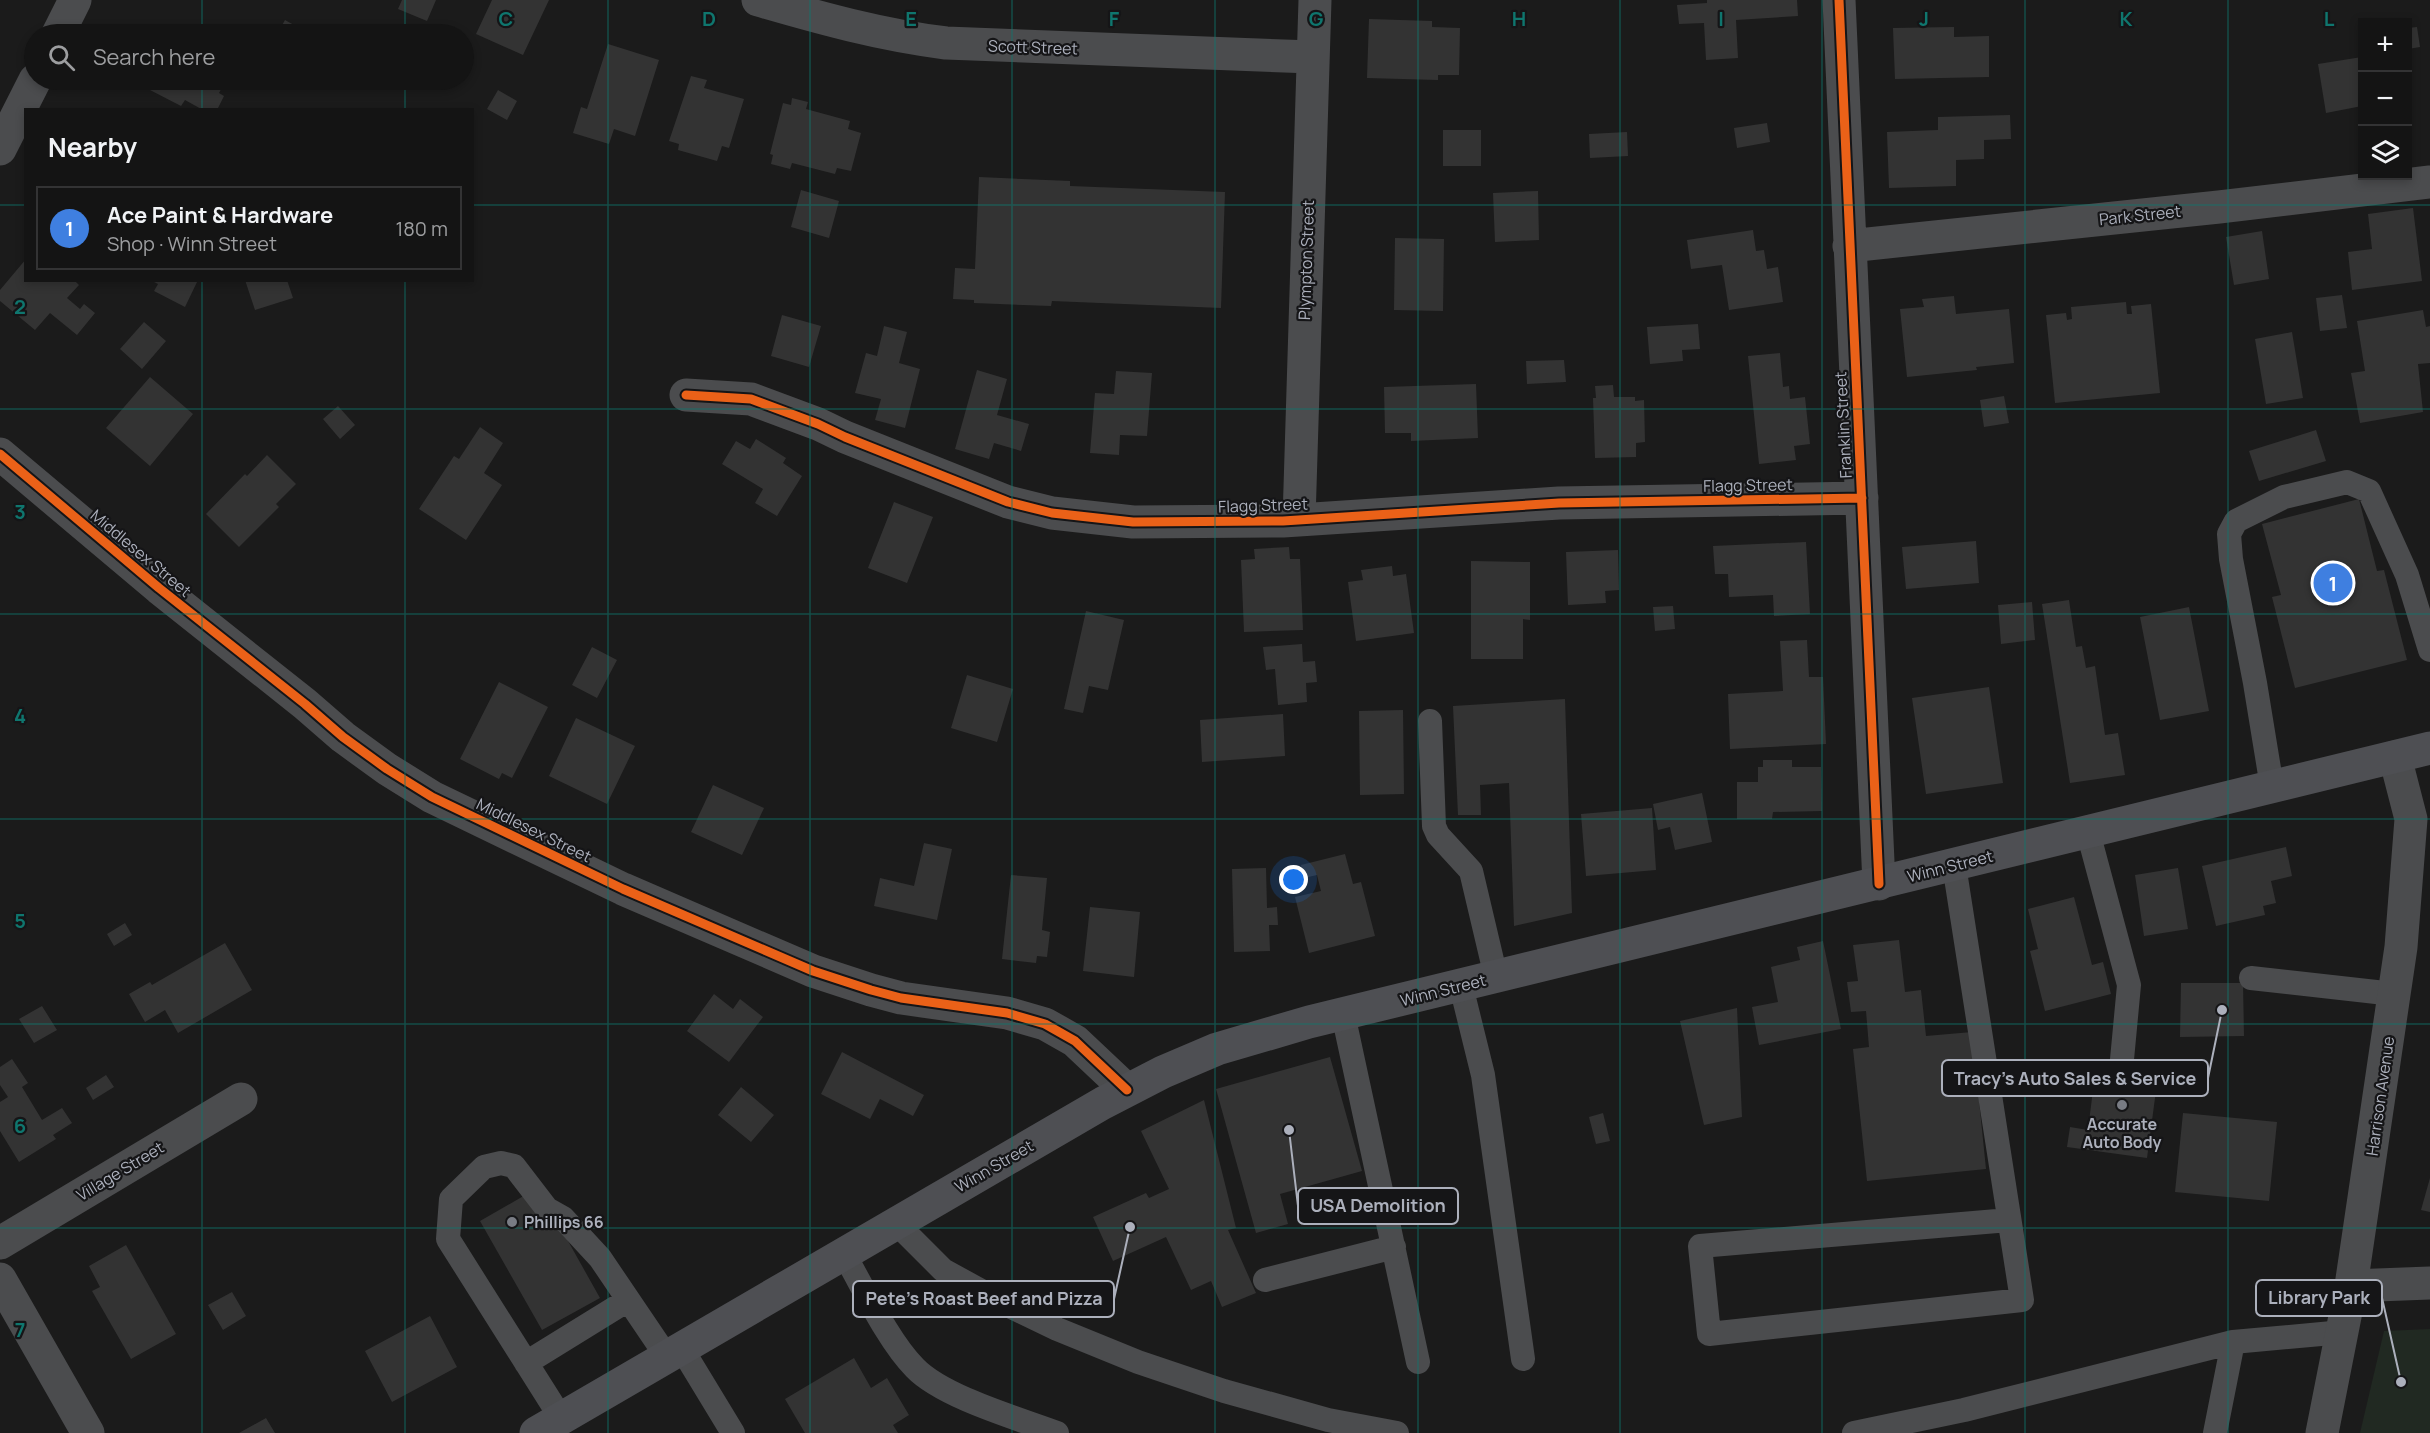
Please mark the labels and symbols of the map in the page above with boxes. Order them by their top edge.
text: C [499,5,513,32]
text: D [702,5,716,32]
text: E [905,5,917,32]
text: F [1109,5,1120,32]
text: G [1309,5,1324,32]
text: H [1512,5,1526,32]
text: I [1718,5,1724,32]
text: J [1919,5,1929,32]
text: K [2120,5,2133,32]
text: L [2324,5,2335,32]
street label: Scott Street [988,34,1078,60]
street label: Plympton Street [1293,200,1319,320]
street label: Park Street [2098,200,2182,230]
text: 2 [14,293,26,320]
street label: Franklin Street [1829,371,1857,479]
street label: Flagg Street [1703,473,1793,497]
street label: Flagg Street [1218,492,1308,518]
text: 3 [14,498,26,525]
street label: Middlesex Street [86,504,196,602]
pin: 1 [2314,560,2352,606]
text: 4 [14,702,26,729]
street label: Middlesex Street [473,793,595,867]
street label: Winn Street [1905,845,1995,887]
your location [1279,865,1308,894]
text: 5 [14,907,26,934]
street label: Winn Street [1398,969,1488,1011]
street label: Harrison Avenue [2361,1035,2399,1157]
callout: Tracy's Auto Sales & Service [1942,1060,2208,1096]
text: Tracy's Auto Sales & Service [1954,1066,2196,1090]
marker: Accurate Auto Body [2115,1098,2129,1112]
text: 6 [14,1112,26,1139]
place label: Accurate Auto Body [2082,1113,2162,1153]
street label: Winn Street [951,1135,1037,1197]
street label: Village Street [72,1136,168,1206]
callout: USA Demolition [1298,1188,1458,1224]
text: USA Demolition [1310,1193,1446,1217]
place label: Phillips 66 [524,1211,604,1233]
marker: Phillips 66 [505,1215,519,1229]
callout: Library Park [2256,1280,2382,1316]
callout: Pete's Roast Beef and Pizza [853,1281,1114,1317]
text: Library Park [2268,1285,2371,1309]
text: Pete's Roast Beef and Pizza [865,1286,1103,1310]
text: 7 [15,1316,25,1343]

